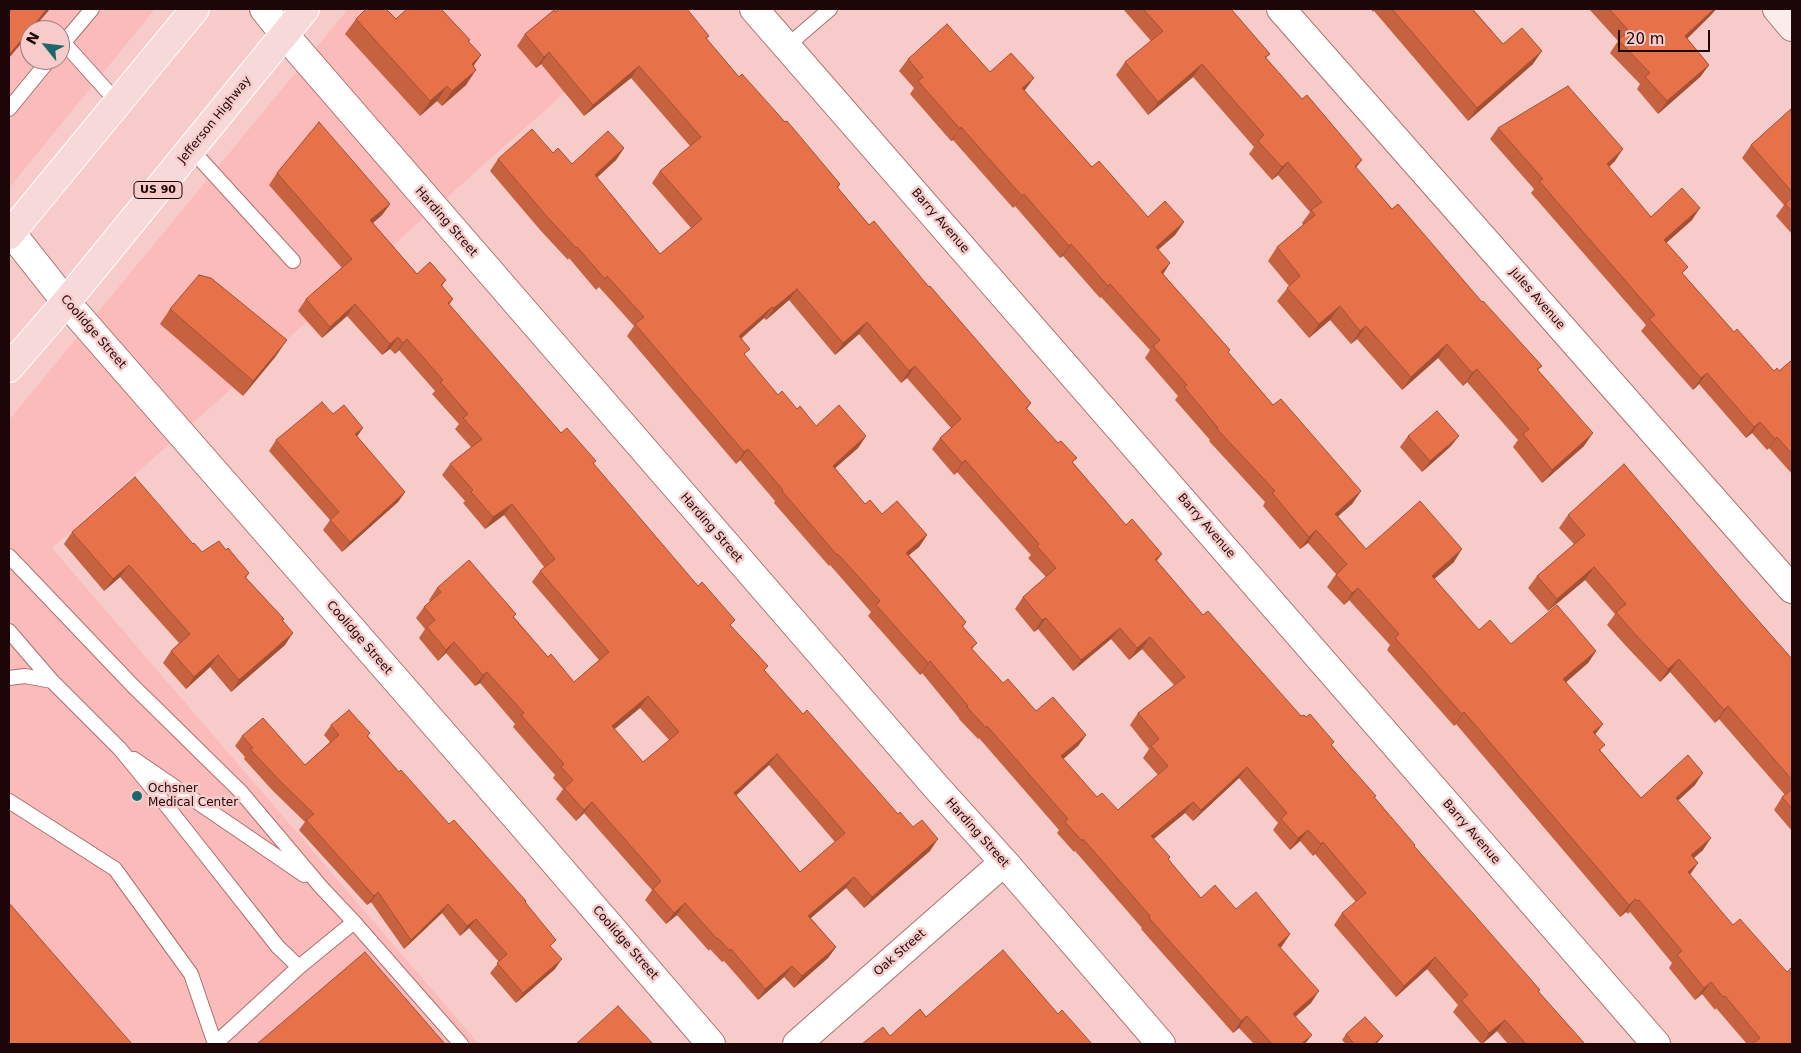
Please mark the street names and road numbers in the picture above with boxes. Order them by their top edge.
street label: Jefferson Highway [175,73,255,167]
road number: US 90 [134,182,182,198]
street label: Harding Street [412,184,480,260]
street label: Barry Avenue [908,186,972,256]
street label: Jules Avenue [1506,265,1568,333]
street label: Coolidge Street [57,292,129,372]
street label: Harding Street [677,490,745,566]
street label: Barry Avenue [1174,491,1238,561]
street label: Coolidge Street [323,598,395,678]
street label: Harding Street [942,796,1012,870]
street label: Barry Avenue [1439,797,1503,867]
street label: Coolidge Street [589,903,661,983]
street label: Oak Street [871,927,929,979]

